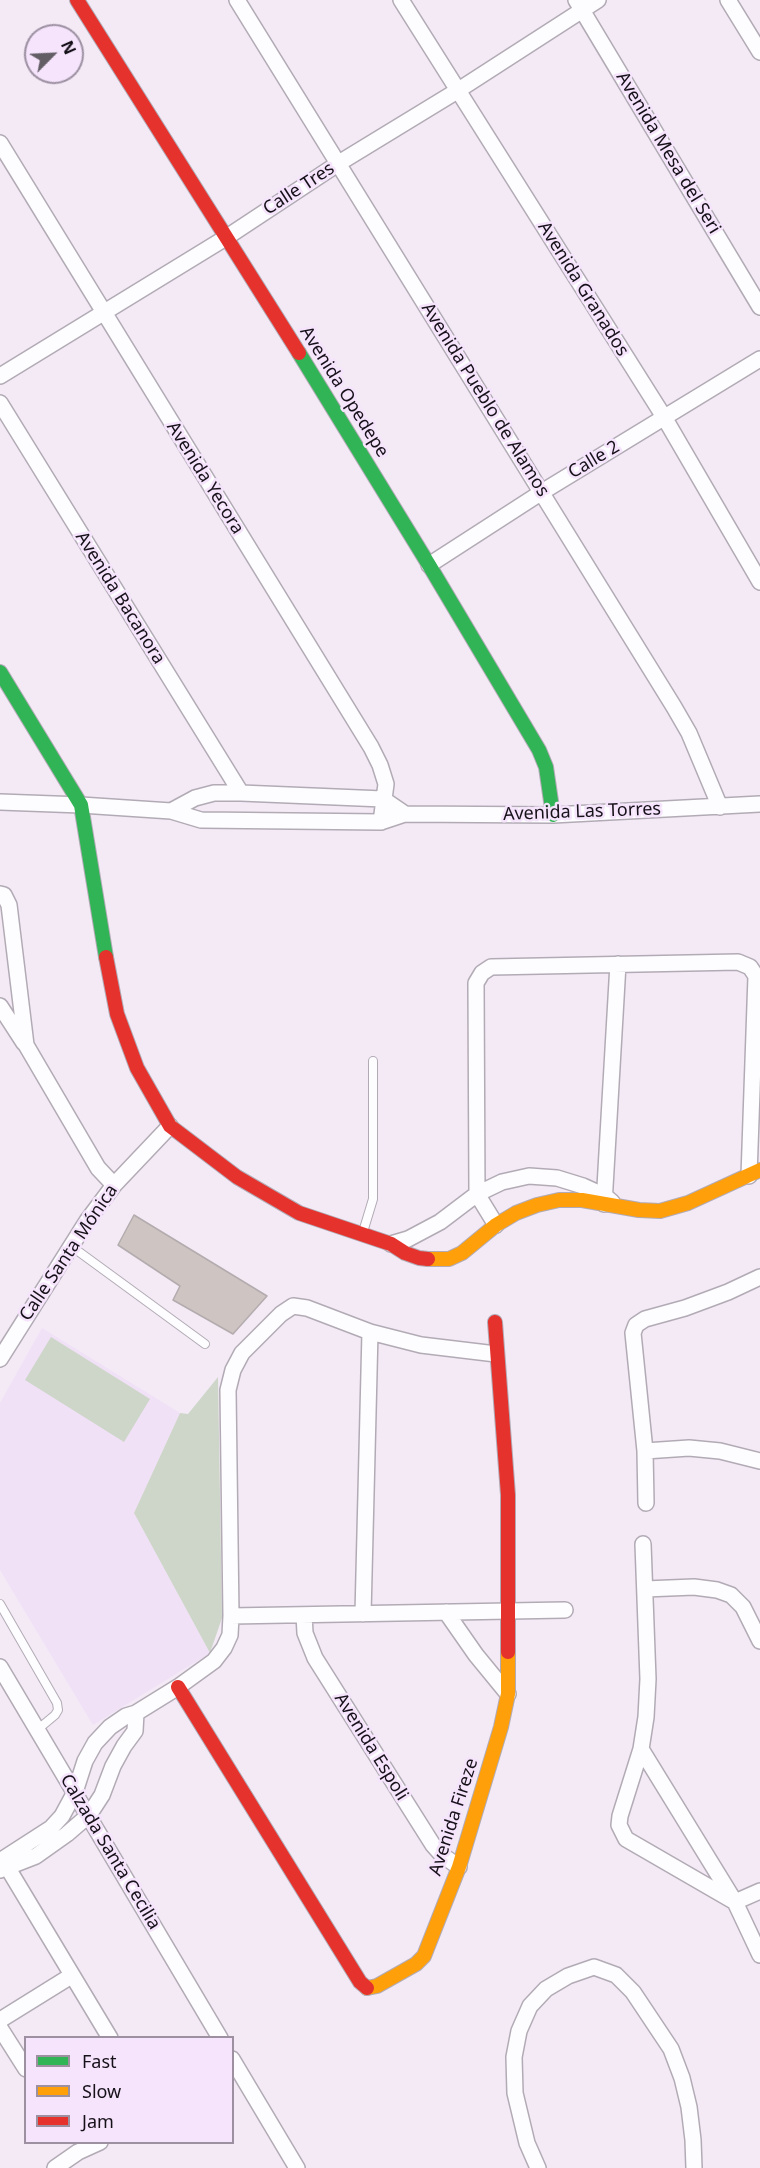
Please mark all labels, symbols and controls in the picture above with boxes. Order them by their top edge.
north arrow [24,24,84,84]
text: N [56,37,81,58]
street label: Avenida Mesa del Seri [611,68,725,238]
street label: Calle Tres [259,158,339,220]
street label: Avenida Granados [533,218,633,360]
street label: Avenida Pueblo de Alamos [416,299,554,501]
street label: Avenida Opedepe [295,323,393,461]
street label: Avenida Yecora [162,418,248,538]
street label: Calle 2 [564,436,624,484]
street label: Avenida Bacanora [71,528,169,668]
street label: Avenida Las Torres [503,798,661,826]
street label: Calle Santa Mónica [15,1181,123,1325]
street label: Avenida Espoli [329,1689,413,1805]
street label: Avenida Fireze [425,1756,483,1878]
street label: Calzada Santa Cecilia [55,1771,165,1933]
legend [24,2036,234,2144]
text: Fast [82,2049,117,2073]
text: Slow [82,2079,121,2103]
text: Jam [82,2109,114,2133]

